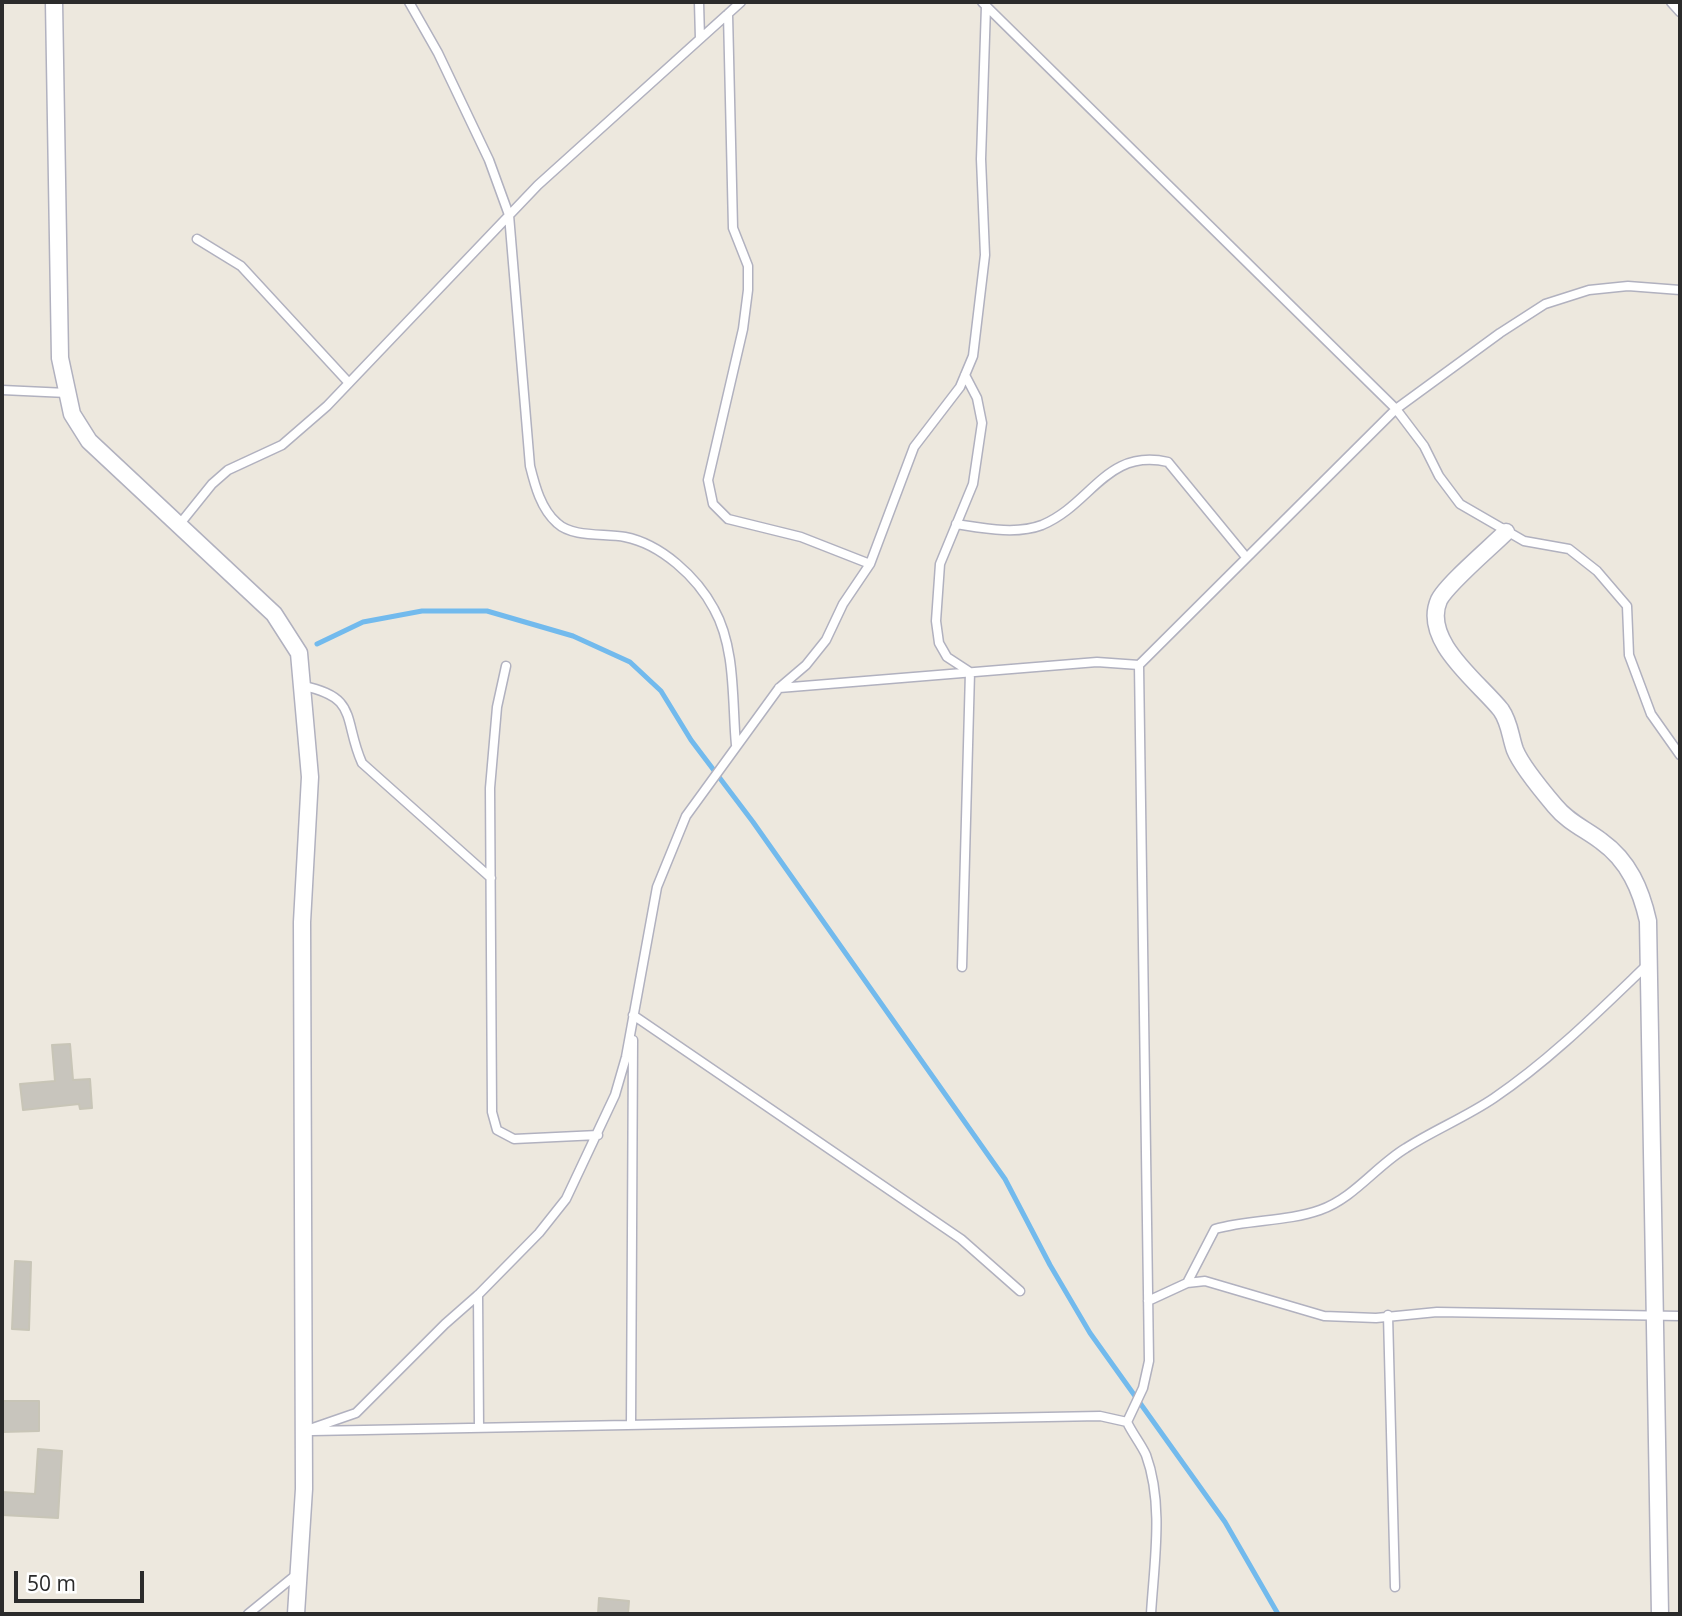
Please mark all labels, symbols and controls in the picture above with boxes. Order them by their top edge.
scale bar [18,1556,147,1600]
text: 50 m [27,1569,76,1597]

